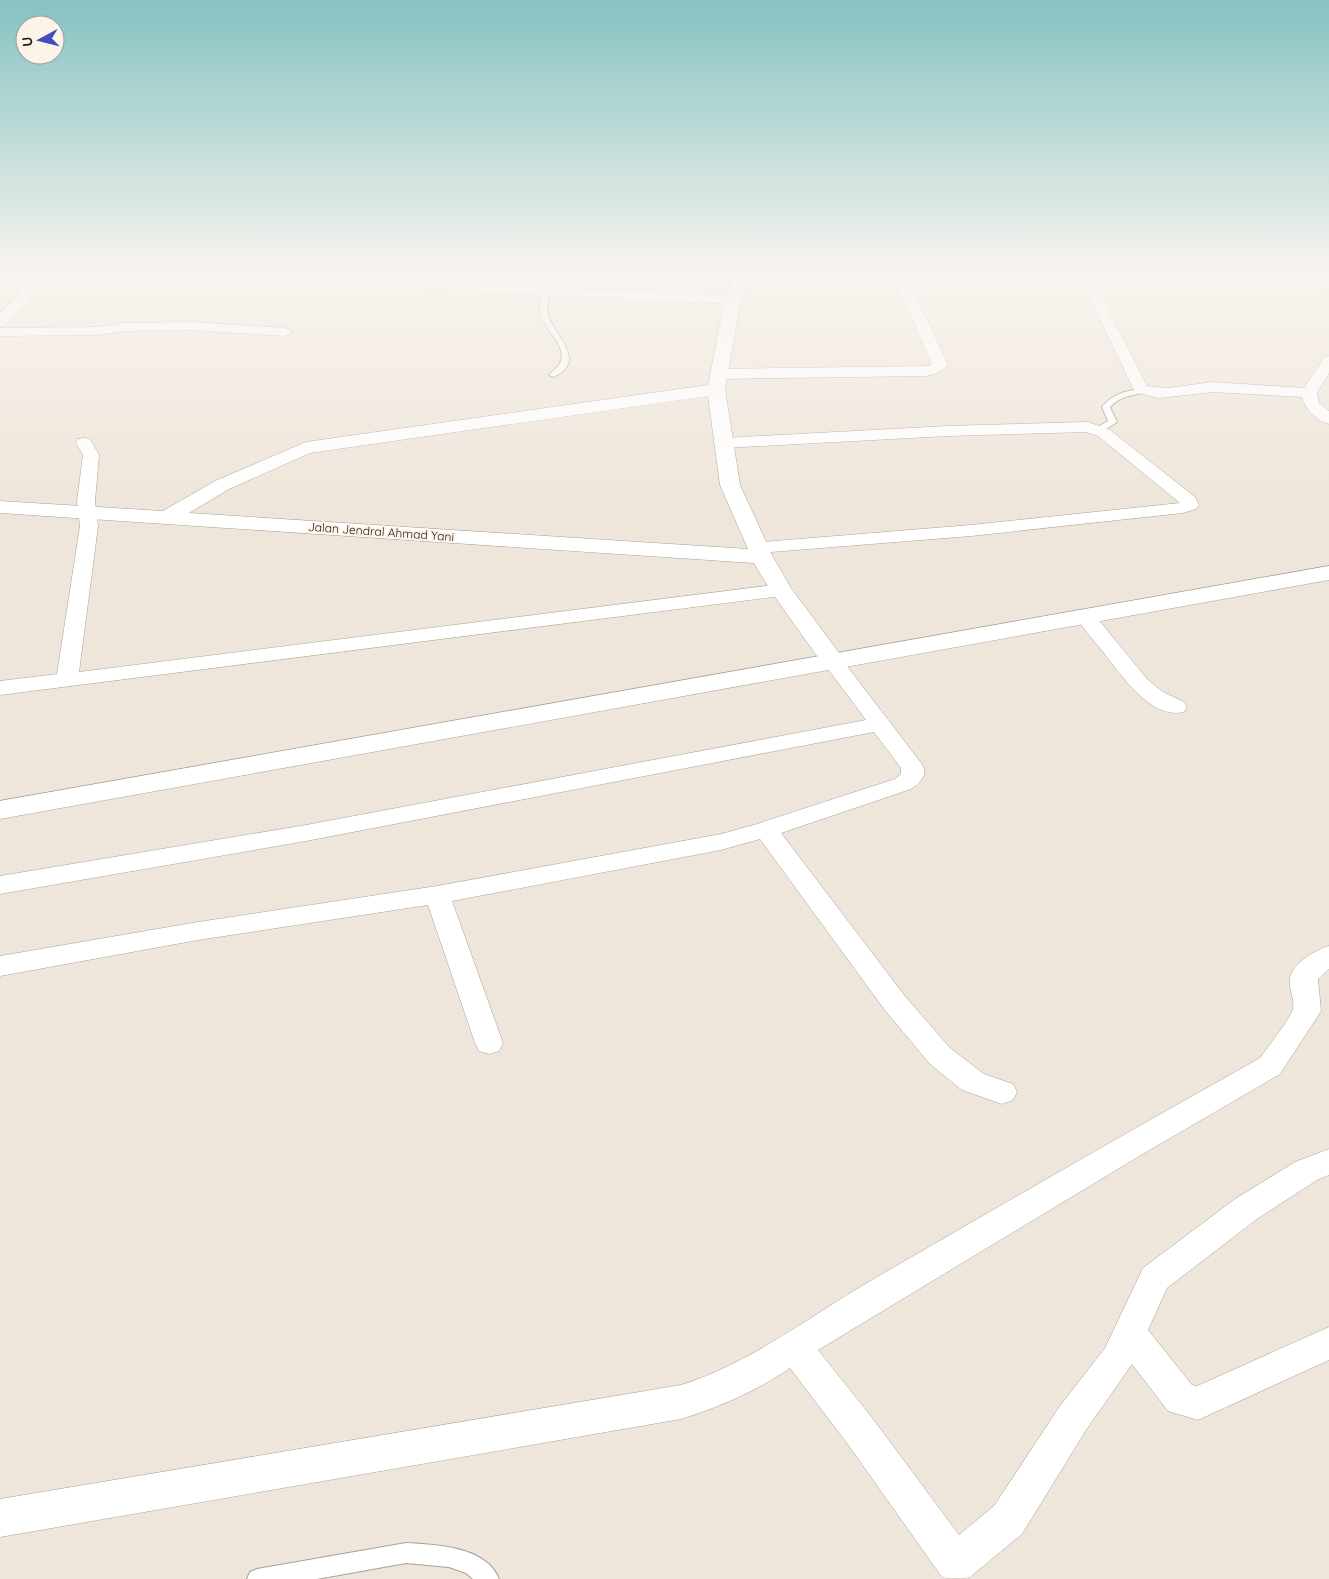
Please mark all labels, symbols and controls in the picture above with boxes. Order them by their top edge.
north arrow [15,15,65,65]
text: U [18,36,37,48]
street label: Jalan Jendral Ahmad Yani [307,519,455,544]

